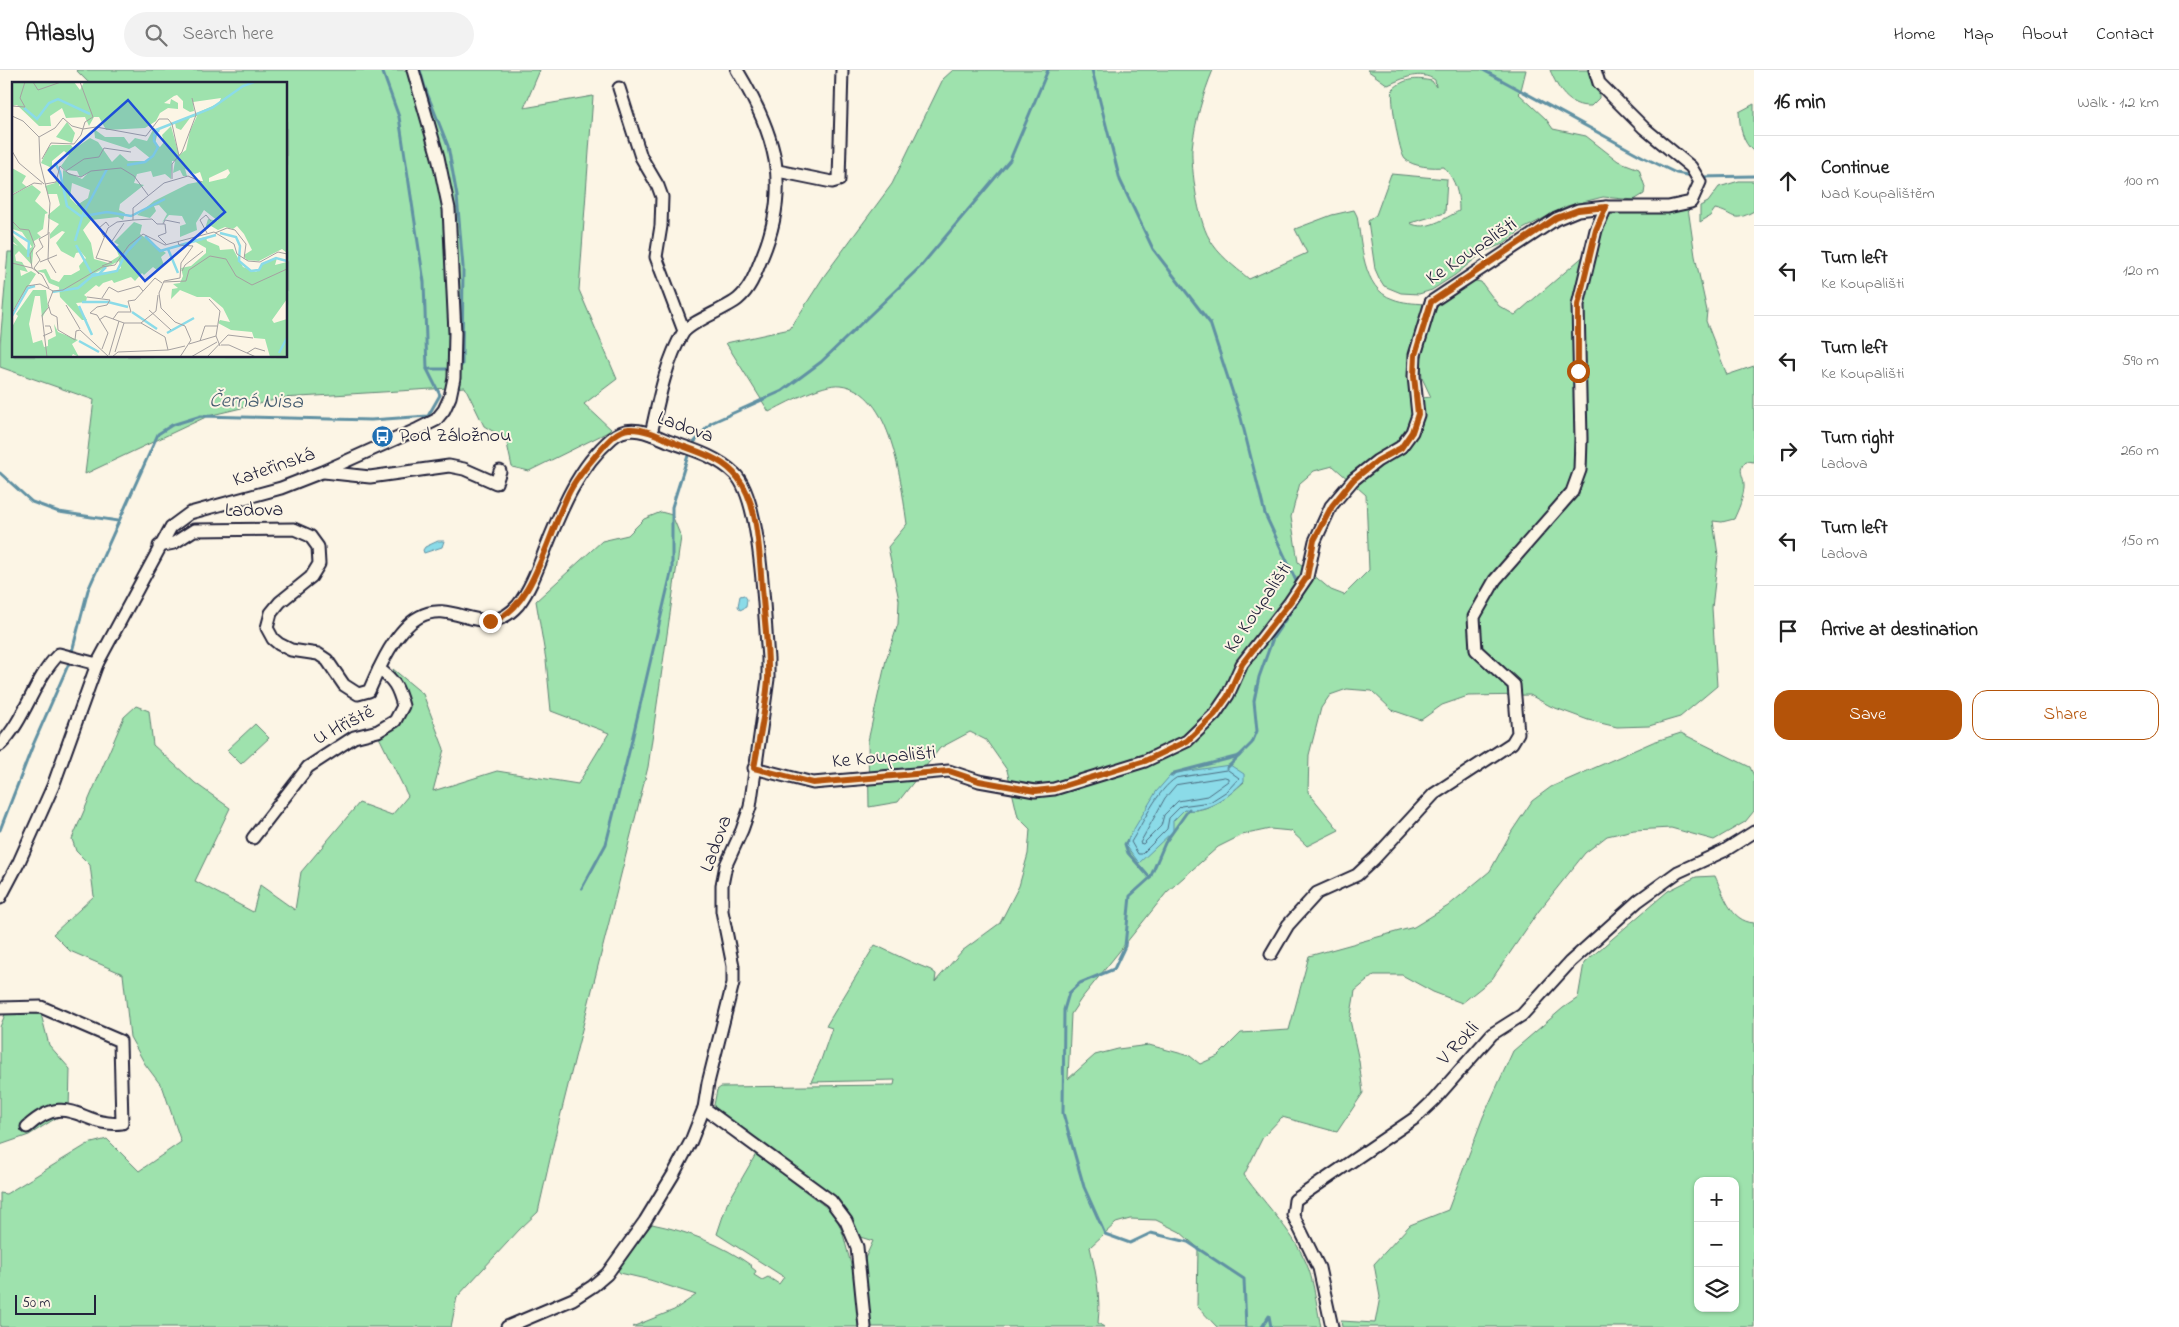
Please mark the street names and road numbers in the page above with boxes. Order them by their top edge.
street label: Ke Koupališti [1421,211,1523,293]
street label: Ladova [653,404,717,452]
street label: Kateřinská [229,440,319,496]
street label: Ladova [225,496,283,526]
street label: Ke Koupališti [1218,557,1300,659]
street label: U Hřiště [308,698,380,754]
street label: Ke Koupališti [831,739,937,777]
street label: Ladova [693,812,741,876]
street label: V Rokli [1430,1015,1487,1073]

